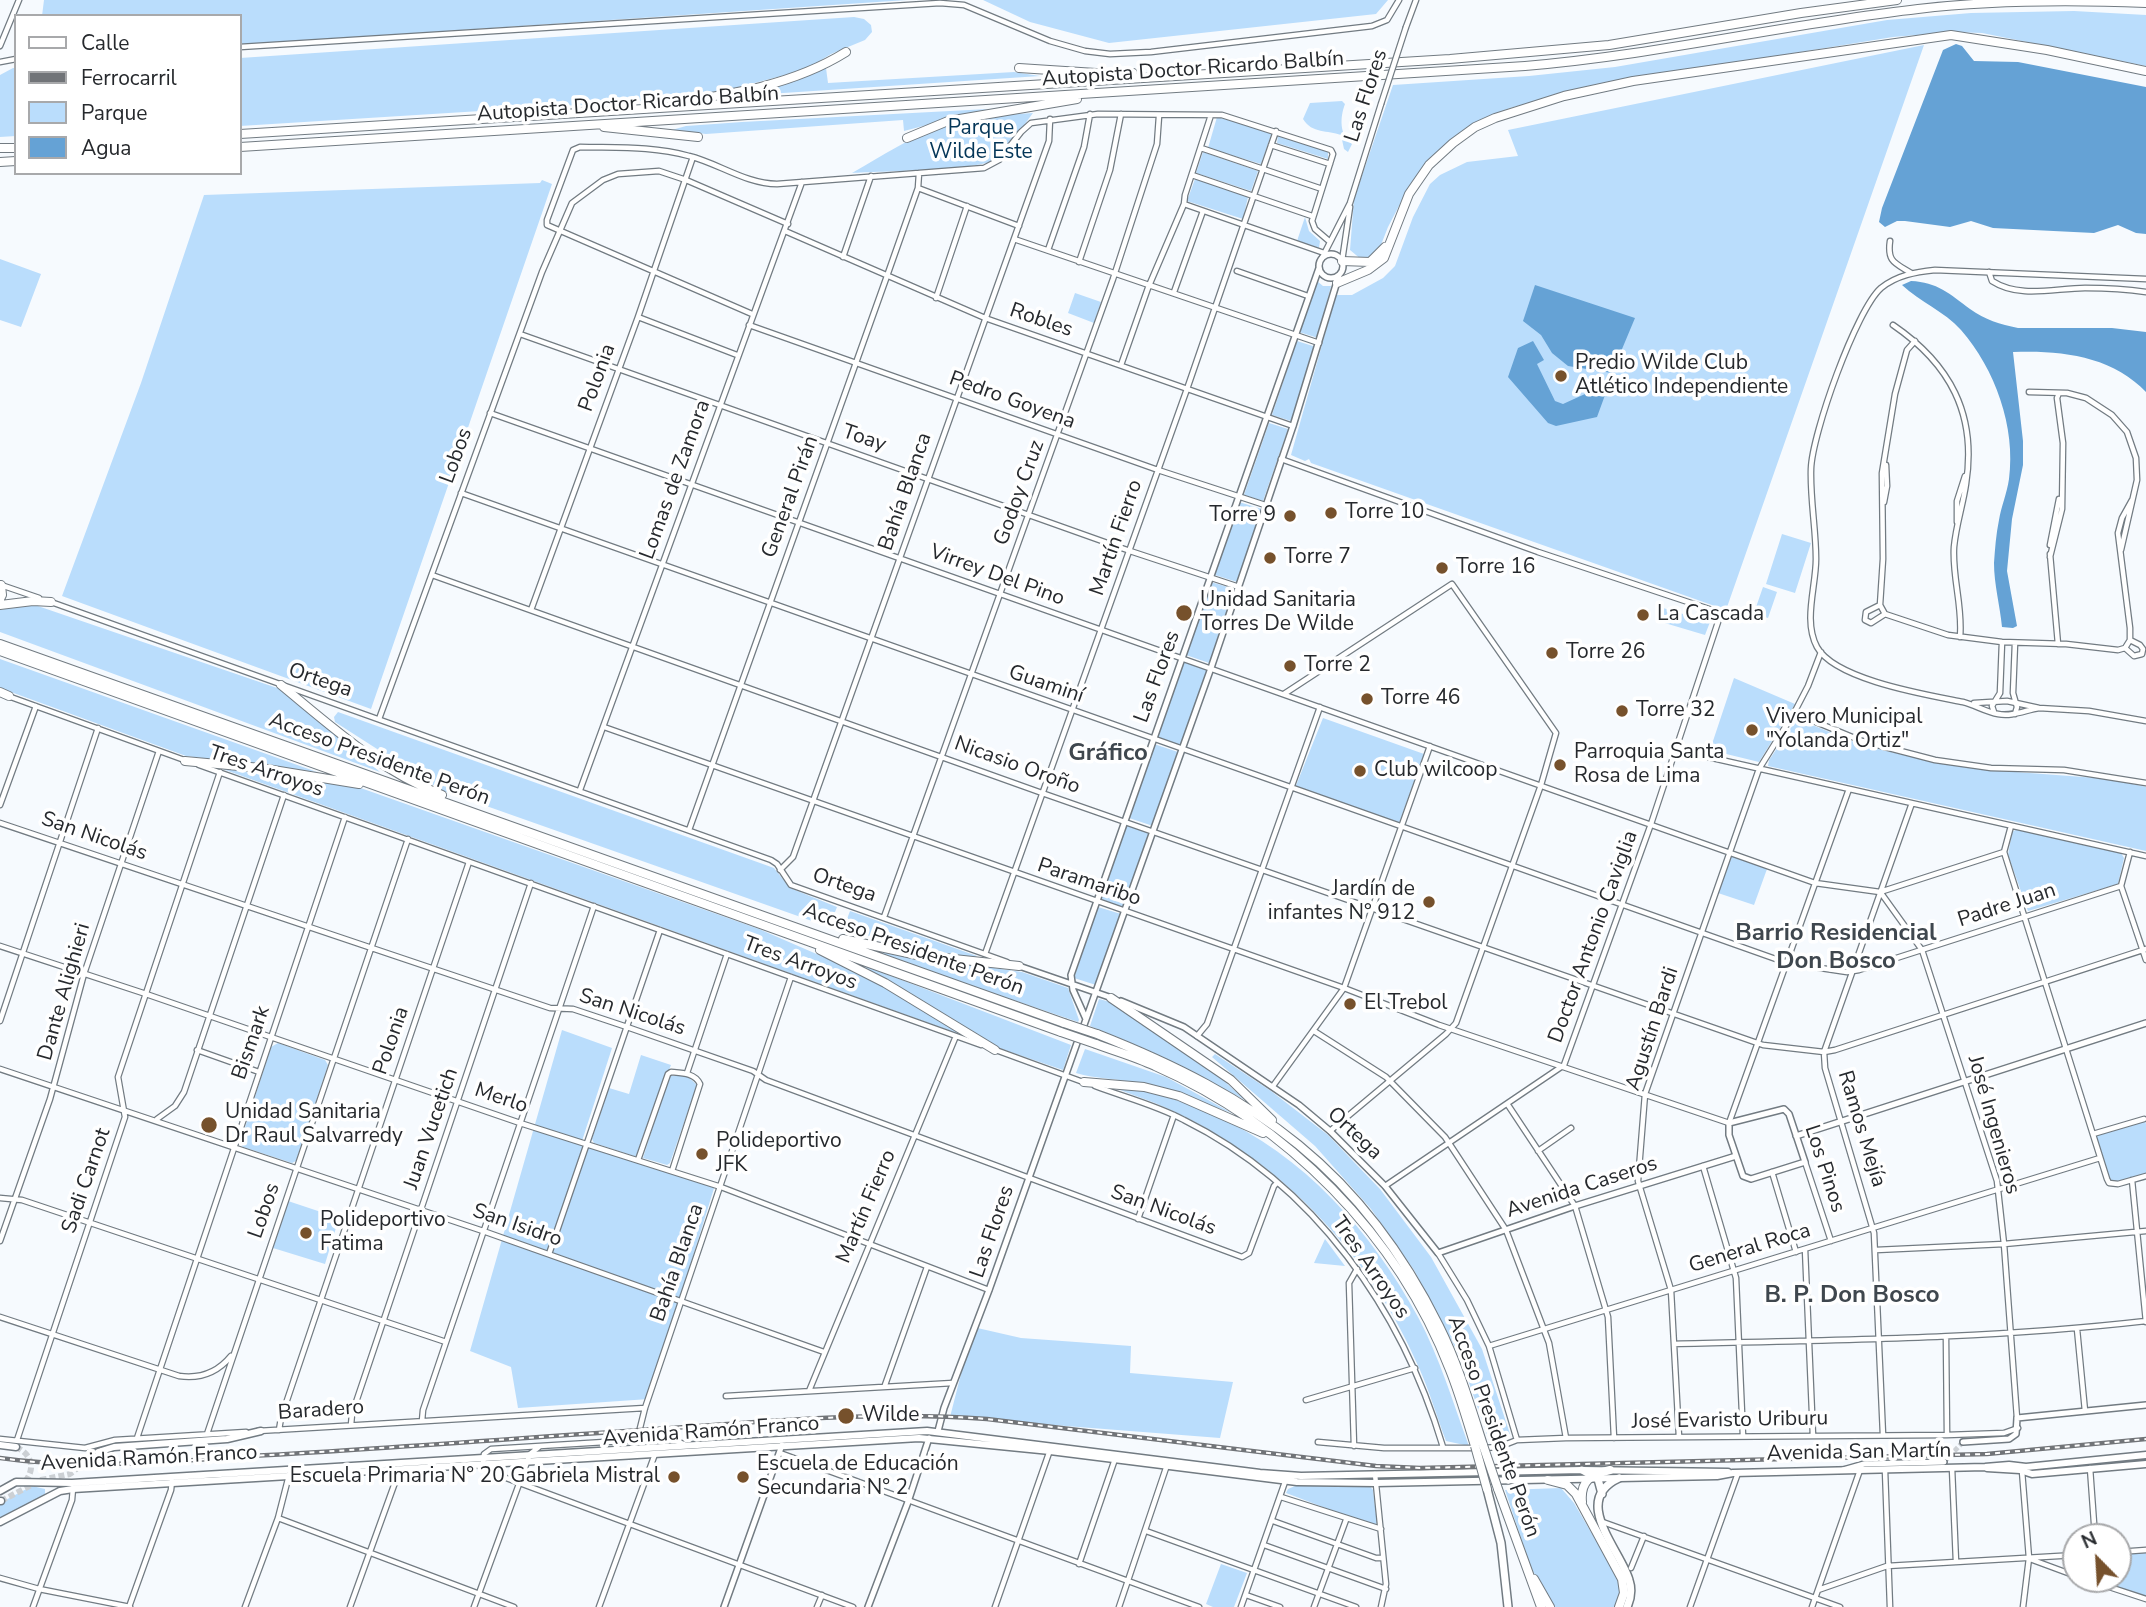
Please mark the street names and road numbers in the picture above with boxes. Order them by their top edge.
street label: Las Flores [1340,46,1394,146]
street label: Autopista Doctor Ricardo Balbín [1041,47,1345,93]
street label: Autopista Doctor Ricardo Balbín [476,82,780,128]
street label: Robles [1006,298,1076,344]
street label: Polonia [574,341,622,415]
street label: Pedro Goyena [946,367,1078,435]
street label: Lomas de Zamora [635,397,717,563]
street label: Toay [839,420,889,458]
street label: Lobos [435,425,479,487]
street label: Bahía Blanca [874,430,938,554]
street label: General Pirán [757,432,825,562]
street label: Godoy Cruz [989,437,1051,549]
street label: Martín Fierro [1085,477,1149,599]
street label: Virrey Del Pino [926,540,1068,612]
street label: Las Flores [1130,628,1186,726]
street label: Ortega [285,658,355,704]
street label: Guaminí [1005,660,1087,710]
street label: Acceso Presidente Perón [265,708,493,812]
street label: Nicasio Oroño [951,732,1083,800]
street label: Tres Arroyos [206,741,326,803]
street label: San Nicolás [38,807,150,867]
street label: Doctor Antonio Caviglia [1544,828,1644,1046]
street label: Paramaribo [1034,854,1144,912]
street label: Ortega [809,863,879,909]
street label: Padre Juan [1955,878,2059,934]
street label: Acceso Presidente Perón [799,898,1027,1002]
street label: Dante Alighieri [33,921,97,1063]
street label: Tres Arroyos [740,932,860,996]
street label: Agustín Bardi [1621,964,1685,1094]
street label: San Nicolás [576,984,688,1042]
street label: Bismark [228,1003,276,1083]
street label: Polonia [369,1004,415,1078]
street label: José Ingenieros [1961,1053,2025,1197]
street label: Juan Vucetich [399,1065,465,1193]
street label: Ramos Mejía [1831,1068,1891,1190]
street label: Merlo [471,1078,531,1120]
street label: Ortega [1321,1102,1387,1166]
street label: Los Pinos [1798,1122,1850,1216]
street label: Sadi Carnot [57,1125,117,1237]
street label: Martín Fierro [832,1146,902,1268]
street label: Avenida Caseros [1503,1152,1661,1224]
street label: Lobos [244,1180,286,1242]
street label: San Nicolás [1107,1180,1219,1242]
street label: Las Flores [965,1183,1021,1281]
street label: San Isidro [469,1199,565,1253]
street label: Bahía Blanca [646,1201,710,1325]
street label: Tres Arroyos [1325,1212,1415,1324]
street label: General Roca [1686,1219,1814,1279]
street label: Acceso Presidente Perón [1441,1313,1545,1541]
street label: Baradero [277,1395,365,1427]
street label: José Evaristo Uriburu [1631,1407,1829,1435]
street label: Avenida Ramón Franco [602,1412,820,1452]
street label: Avenida San Martín [1766,1439,1952,1467]
street label: Avenida Ramón Franco [40,1441,258,1477]

